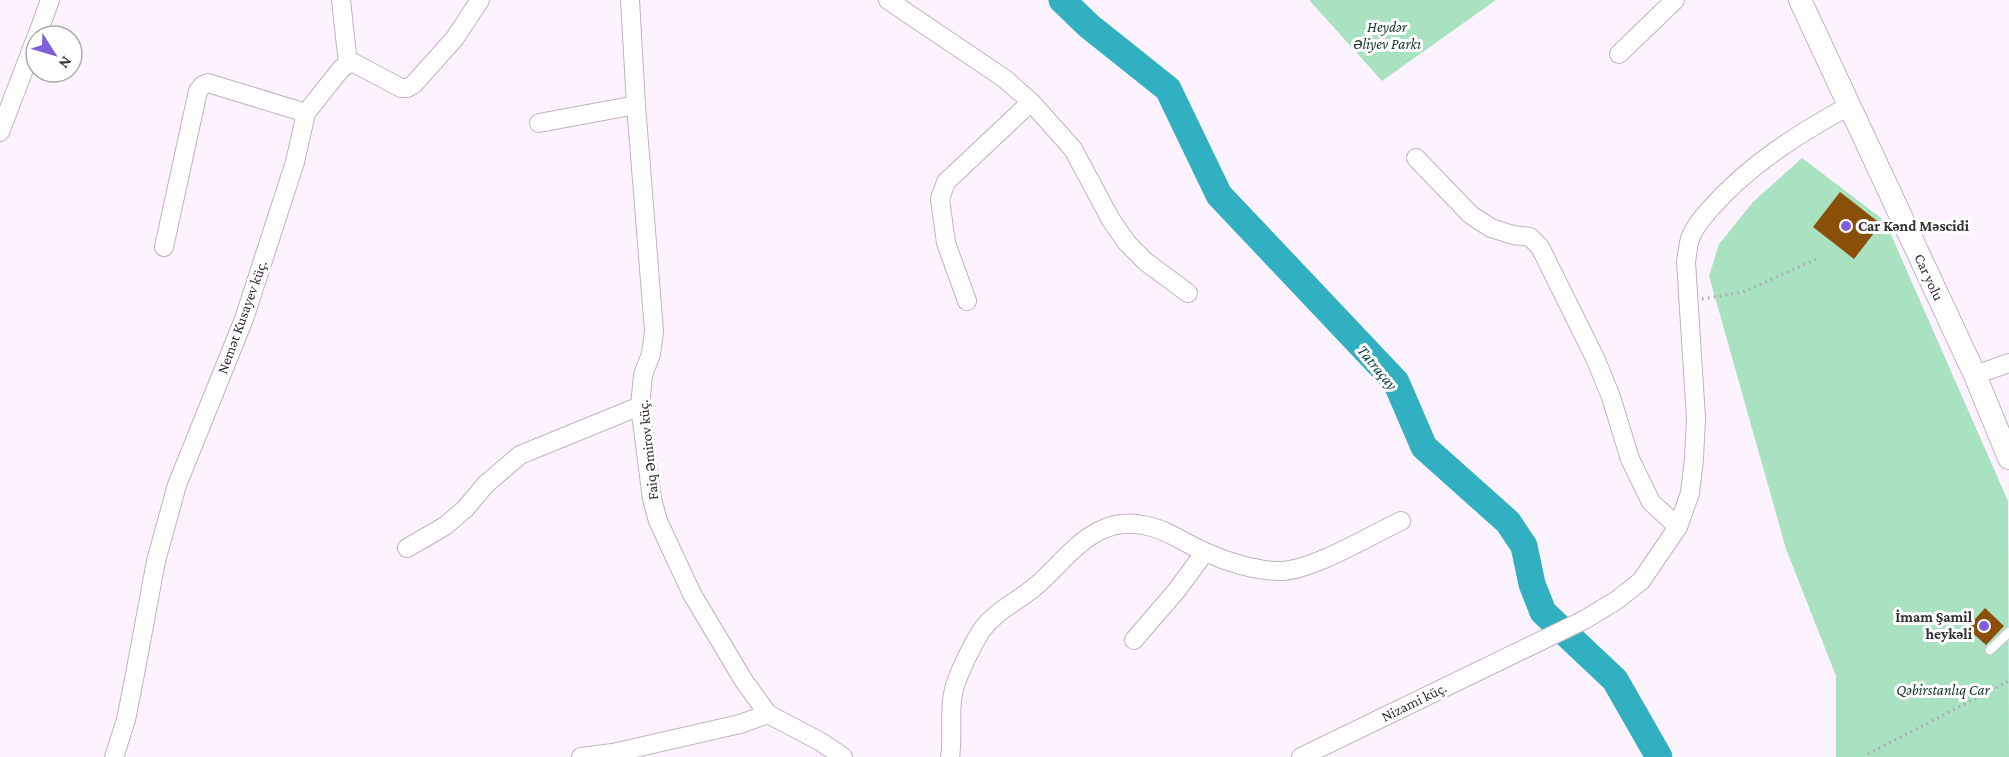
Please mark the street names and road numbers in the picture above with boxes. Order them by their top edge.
street label: Car yolu [1910,251,1947,303]
street label: Nemət Kusayev küç. [214,258,271,376]
street label: Faiq Əmirov küç. [635,399,662,501]
street label: Nizami küç. [1379,679,1450,726]

